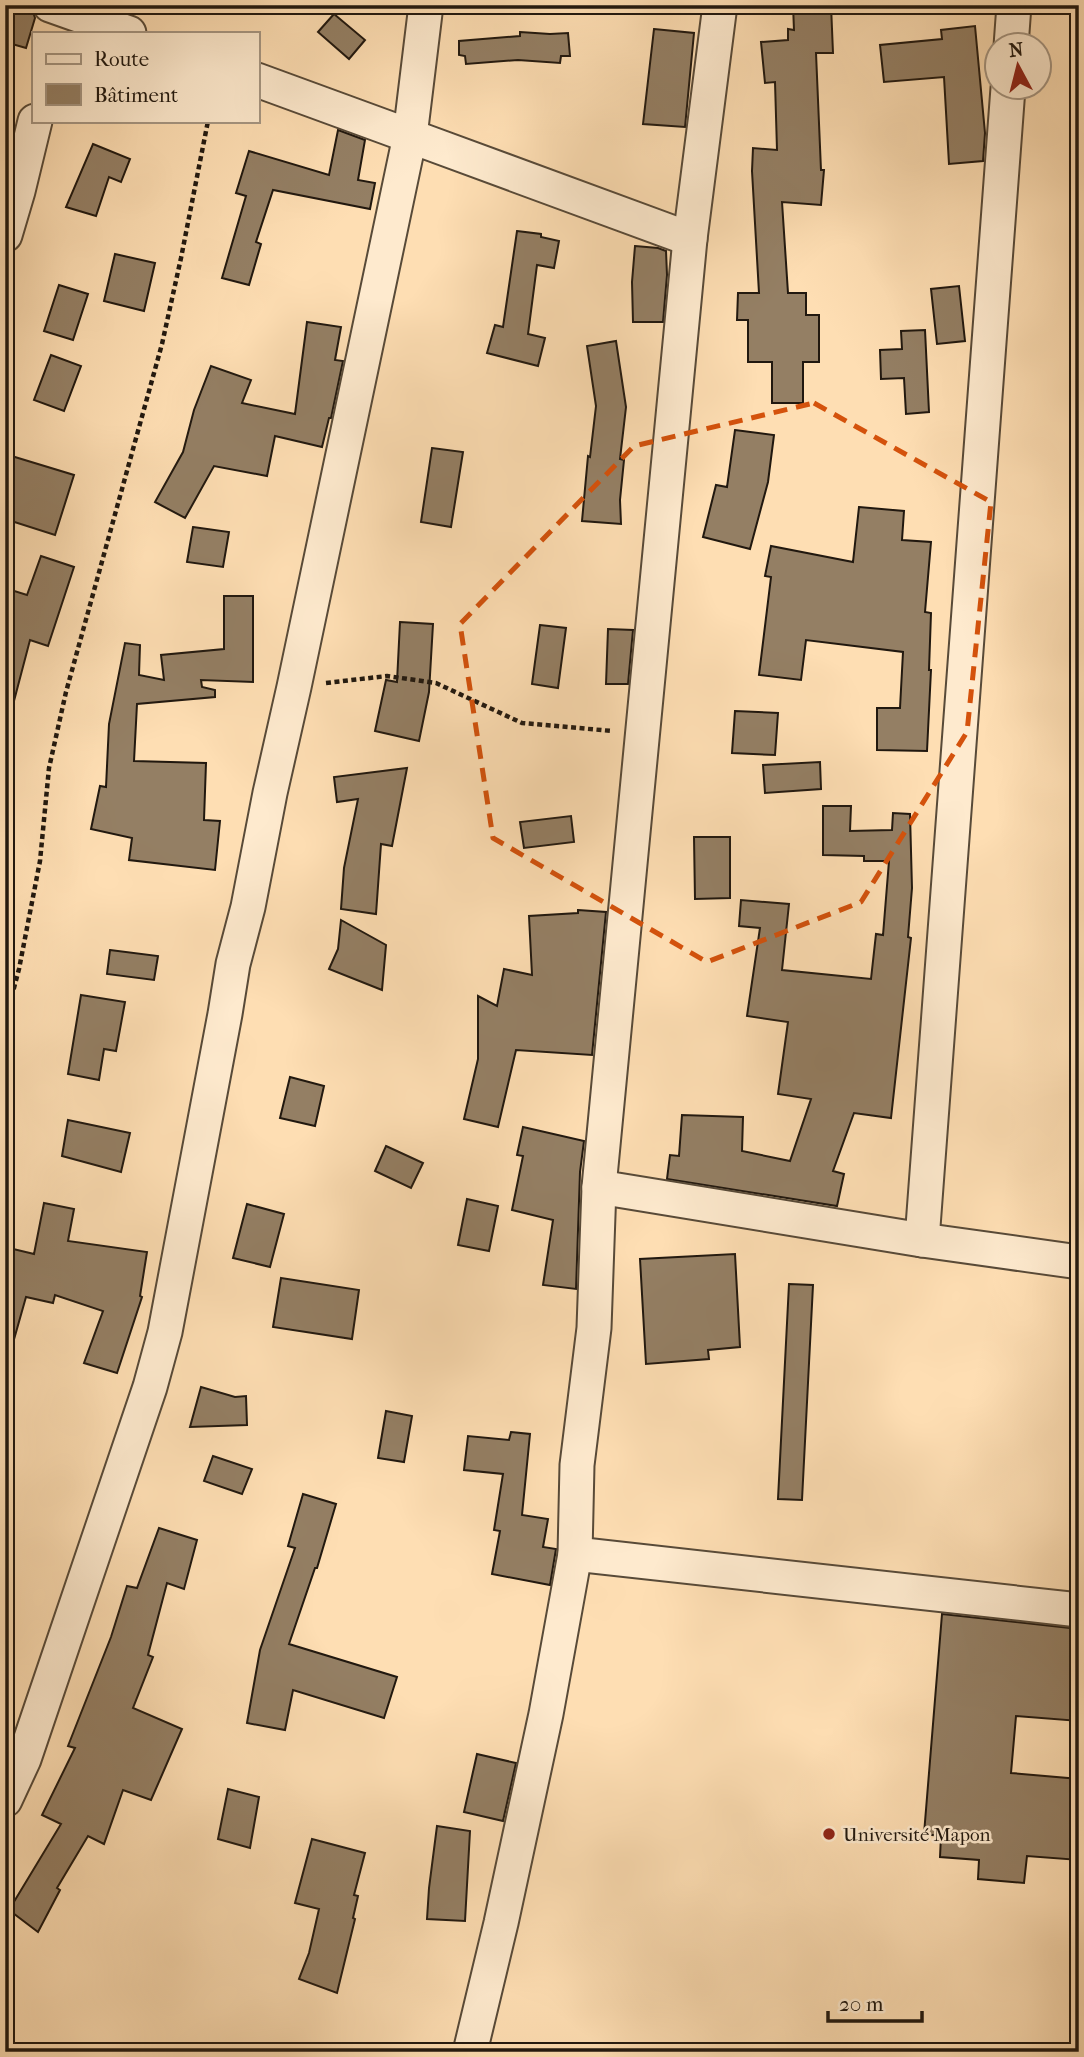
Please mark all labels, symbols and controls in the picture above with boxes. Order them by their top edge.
legend [32,32,259,122]
north arrow [982,32,1052,102]
text: N [1008,38,1025,62]
text: Route [94,47,149,71]
text: Bâtiment [94,83,179,107]
place label: Université Mapon [843,1824,991,1846]
marker: Université Mapon [821,1826,837,1842]
scale bar [828,1980,923,2024]
text: 20 m [839,1992,884,2016]

